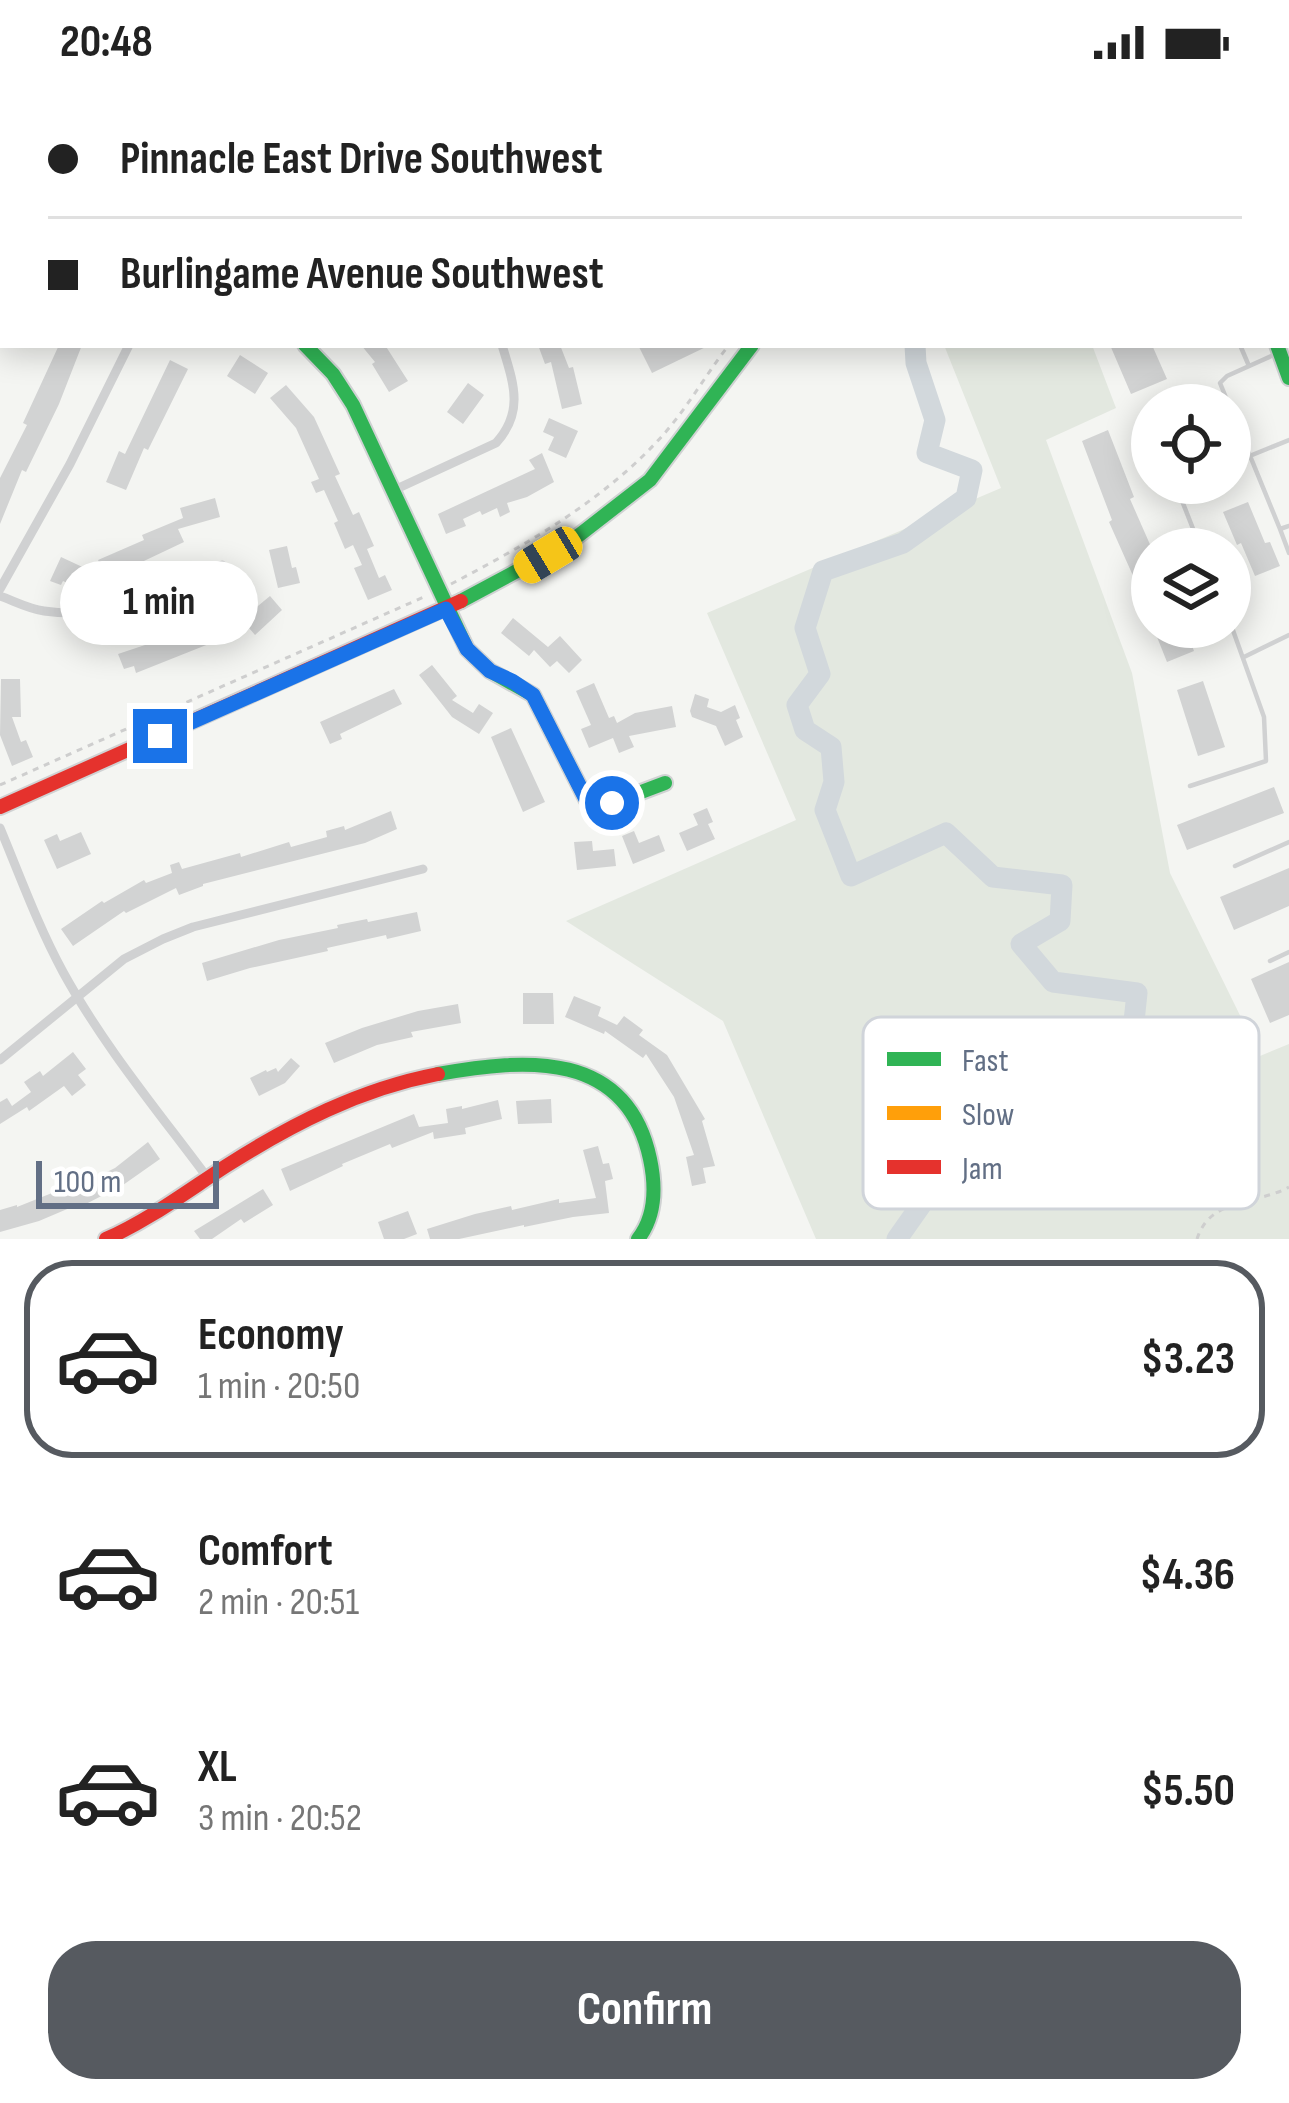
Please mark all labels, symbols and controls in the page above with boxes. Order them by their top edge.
text: 20:48 [60,15,153,70]
text: Pinnacle East Drive Southwest [120,132,603,187]
text: Burlingame Avenue Southwest [120,247,604,302]
map controls [1131,384,1251,648]
button: locate [1131,384,1251,504]
car [508,521,588,589]
button: layers [1131,528,1251,648]
callout: 1 min [61,562,259,646]
text: 1 min [123,579,195,626]
route end [133,709,187,763]
route start [585,776,639,830]
legend [863,1017,1259,1209]
text: Fast [962,1041,1009,1081]
text: Slow [962,1095,1014,1135]
text: Jam [961,1149,1003,1189]
scale bar [36,1155,219,1208]
text: 100 m [54,1162,121,1202]
icon: car [54,1305,162,1413]
text: Economy [198,1308,344,1363]
text: $3.23 [1141,1332,1235,1387]
text: 1 min · 20:50 [198,1363,360,1410]
icon: car [54,1521,162,1629]
text: Comfort [198,1524,333,1579]
text: $4.36 [1139,1548,1235,1603]
text: 2 min · 20:51 [198,1579,359,1626]
icon: car [54,1737,162,1845]
text: XL [198,1740,237,1795]
text: $5.50 [1141,1764,1235,1819]
text: 3 min · 20:52 [198,1795,362,1842]
button: Confirm [48,1941,1241,2079]

